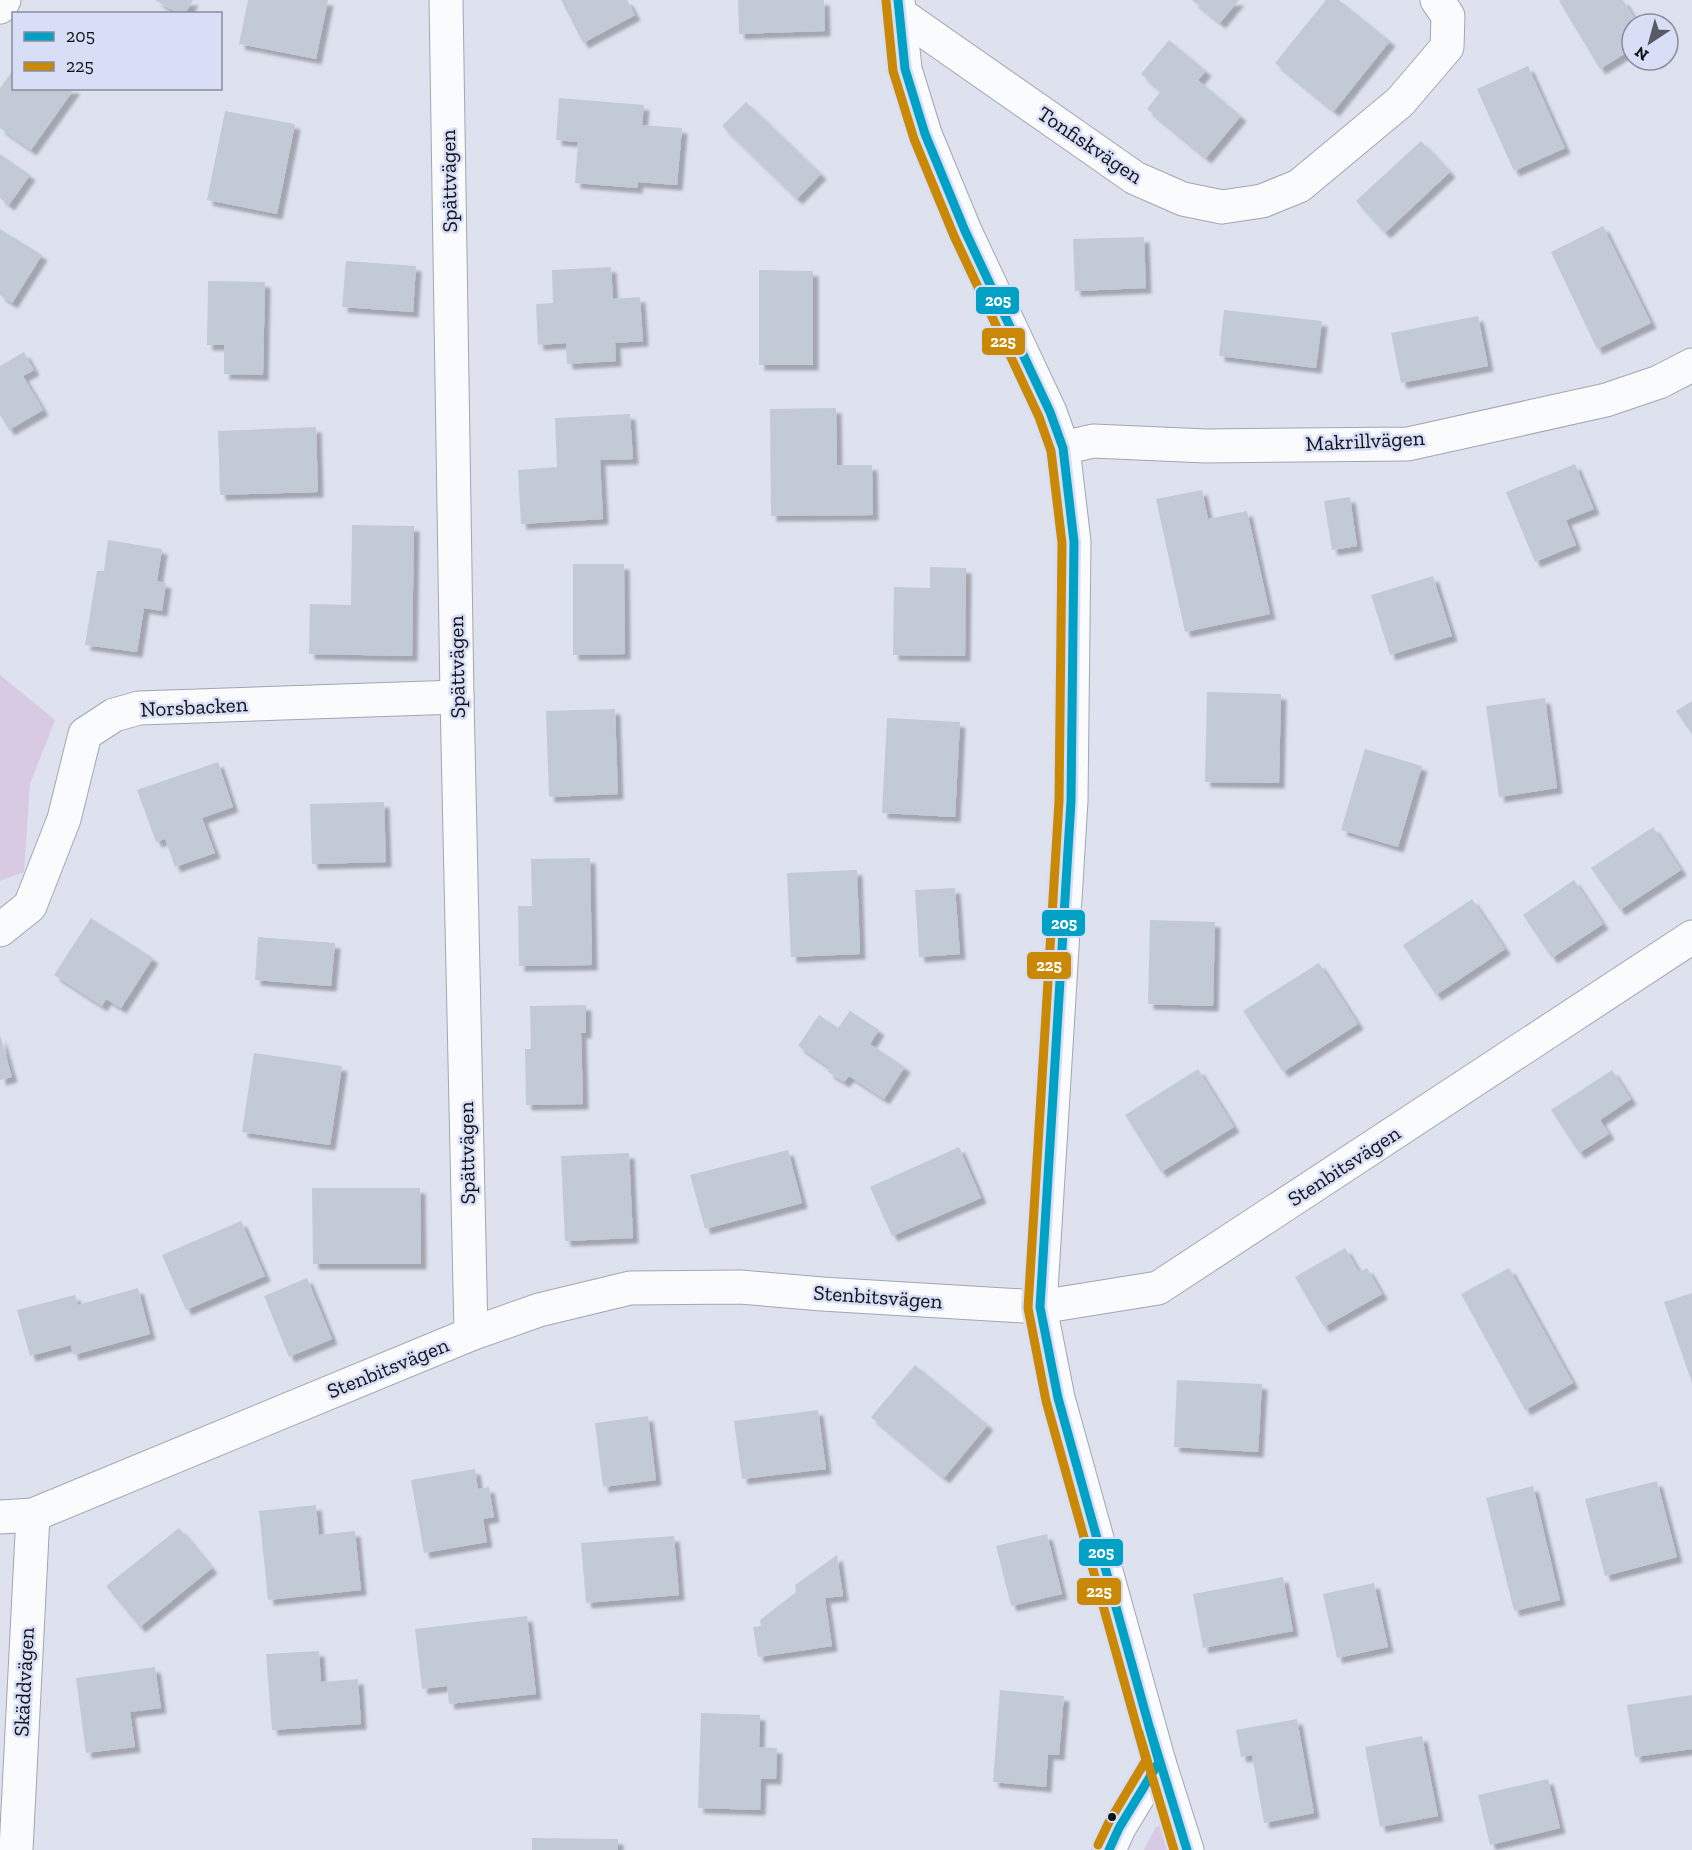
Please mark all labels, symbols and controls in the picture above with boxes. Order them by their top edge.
legend [12,12,222,90]
north arrow [1620,12,1680,72]
text: 205 [66,25,95,47]
text: N [1631,42,1652,65]
text: 225 [66,55,94,77]
street label: Tonfiskvägen [1033,100,1147,189]
street label: Spättvägen [435,129,462,233]
line badge: 205 [975,286,1020,315]
text: 205 [985,291,1011,310]
line badge: 225 [981,327,1026,356]
text: 225 [990,332,1016,351]
street label: Makrillvägen [1305,425,1425,456]
street label: Spättvägen [443,615,470,719]
street label: Norsbacken [140,691,248,722]
line badge: 205 [1041,909,1086,937]
text: 205 [1051,914,1077,933]
line badge: 225 [1026,951,1072,980]
text: 225 [1036,956,1062,975]
street label: Spättvägen [453,1101,480,1205]
street label: Stenbitsvägen [1283,1120,1405,1211]
street label: Stenbitsvägen [813,1280,943,1313]
street label: Stenbitsvägen [323,1332,452,1403]
line badge: 205 [1078,1538,1124,1567]
text: 205 [1088,1543,1114,1562]
line badge: 225 [1076,1577,1122,1606]
text: 225 [1086,1582,1112,1601]
street label: Skäddvägen [8,1627,39,1737]
unlabelled marker [1106,1811,1118,1823]

